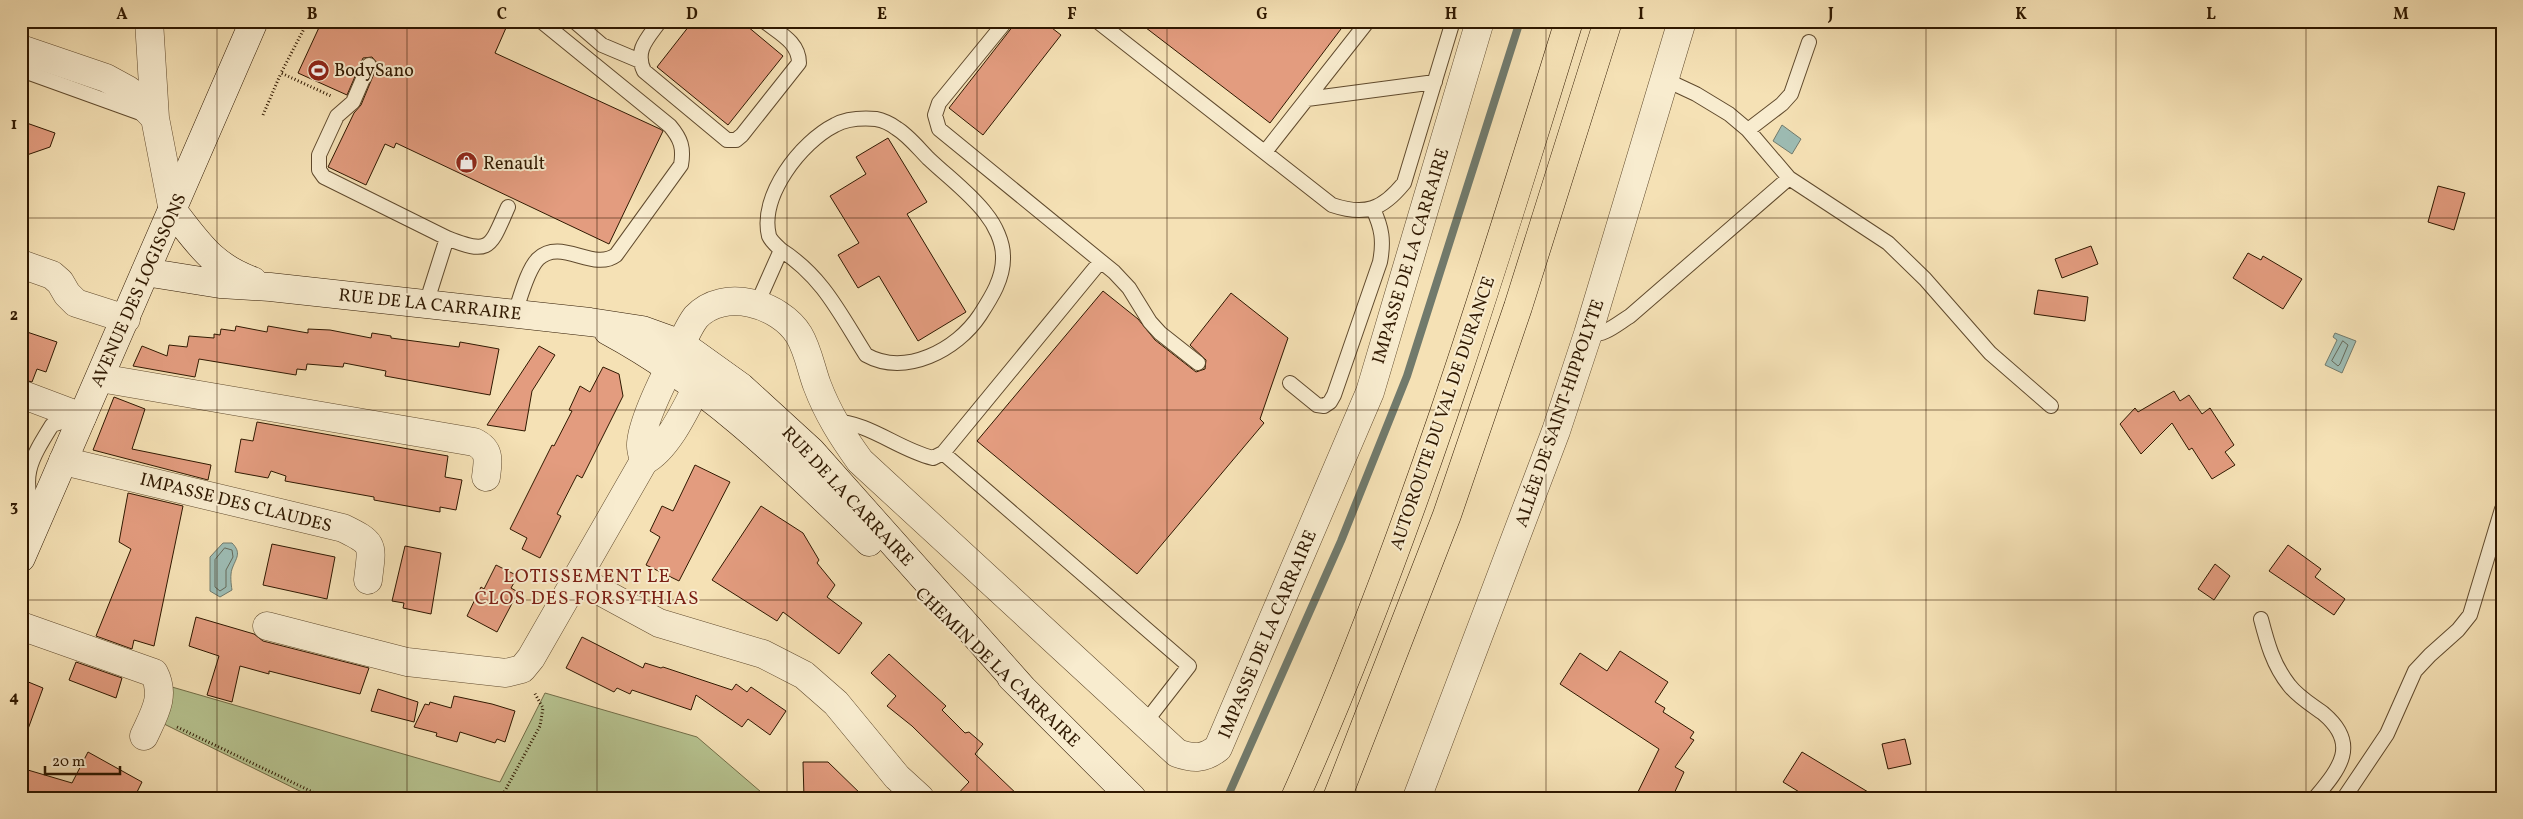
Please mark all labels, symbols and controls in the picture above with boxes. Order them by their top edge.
text: A [116,4,128,26]
text: B [307,4,318,26]
text: C [497,4,507,26]
text: D [686,4,698,26]
text: E [877,4,887,26]
text: F [1067,4,1077,26]
text: G [1256,4,1268,26]
text: H [1445,4,1457,26]
text: I [1638,4,1644,26]
text: J [1827,4,1834,26]
text: K [2015,4,2027,26]
text: L [2206,4,2216,26]
text: M [2393,4,2409,26]
sports icon: BodySano [306,58,330,82]
place label: BodySano [334,59,414,84]
text: 1 [11,114,17,136]
street label: IMPASSE DE LA CARRAIRE [1367,145,1456,367]
shop icon: Renault [455,151,479,175]
place label: Renault [483,152,545,177]
street label: AVENUE DES LOGISSONS [85,190,193,391]
street label: AUTOROUTE DU VAL DE DURANCE [1385,273,1502,554]
street label: RUE DE LA CARRAIRE [337,283,523,328]
street label: ALLÉE DE SAINT-HIPPOLYTE [1510,296,1611,531]
text: 2 [10,305,18,327]
street label: RUE DE LA CARRAIRE [775,421,919,573]
street label: IMPASSE DES CLAUDES [137,467,334,539]
text: 3 [10,496,18,518]
street label: IMPASSE DE LA CARRAIRE [1213,526,1324,743]
district label: LOTISSEMENT LE CLOS DES FORSYTHIAS [475,564,699,612]
street label: CHEMIN DE LA CARRAIRE [909,582,1085,754]
text: 4 [9,687,19,709]
scale bar [45,744,120,776]
text: 20 m [52,752,85,773]

